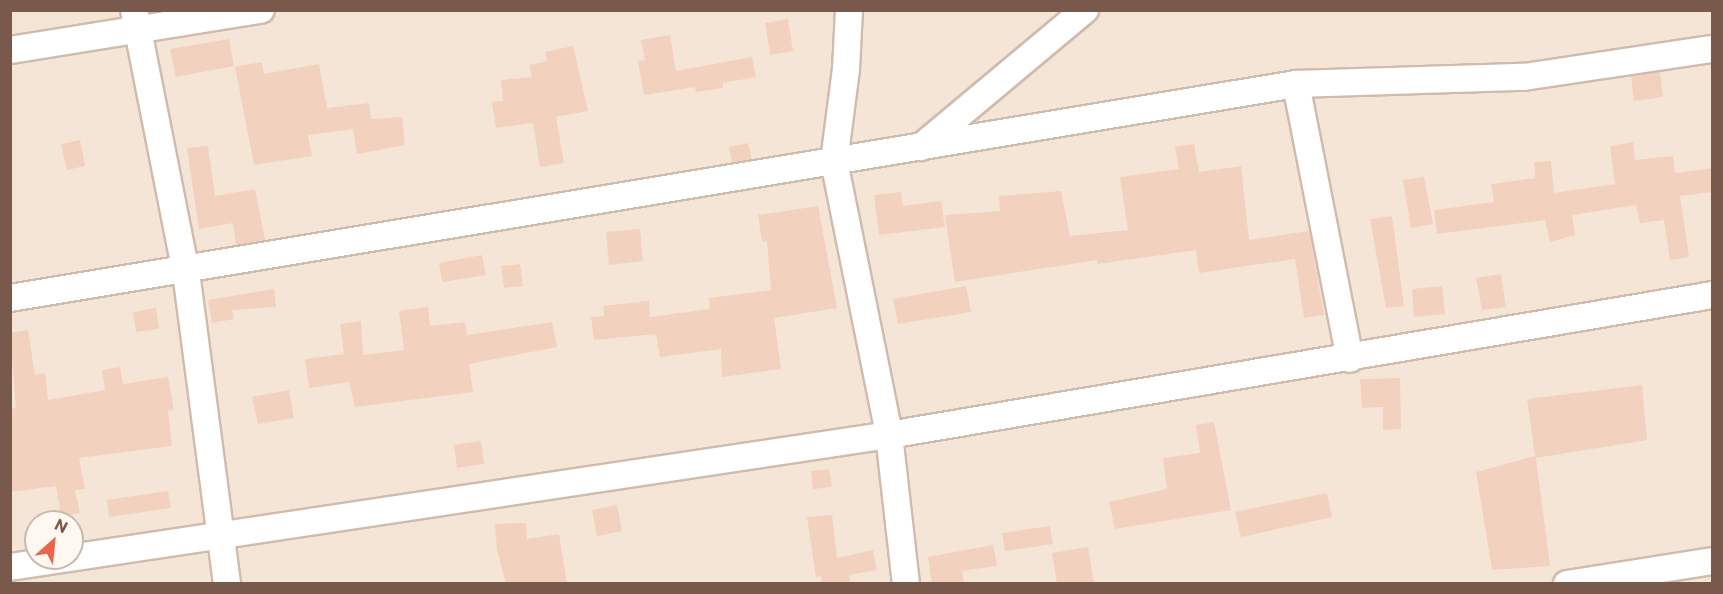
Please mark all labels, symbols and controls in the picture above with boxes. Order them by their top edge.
north arrow [24,510,84,570]
text: N [52,514,71,536]

